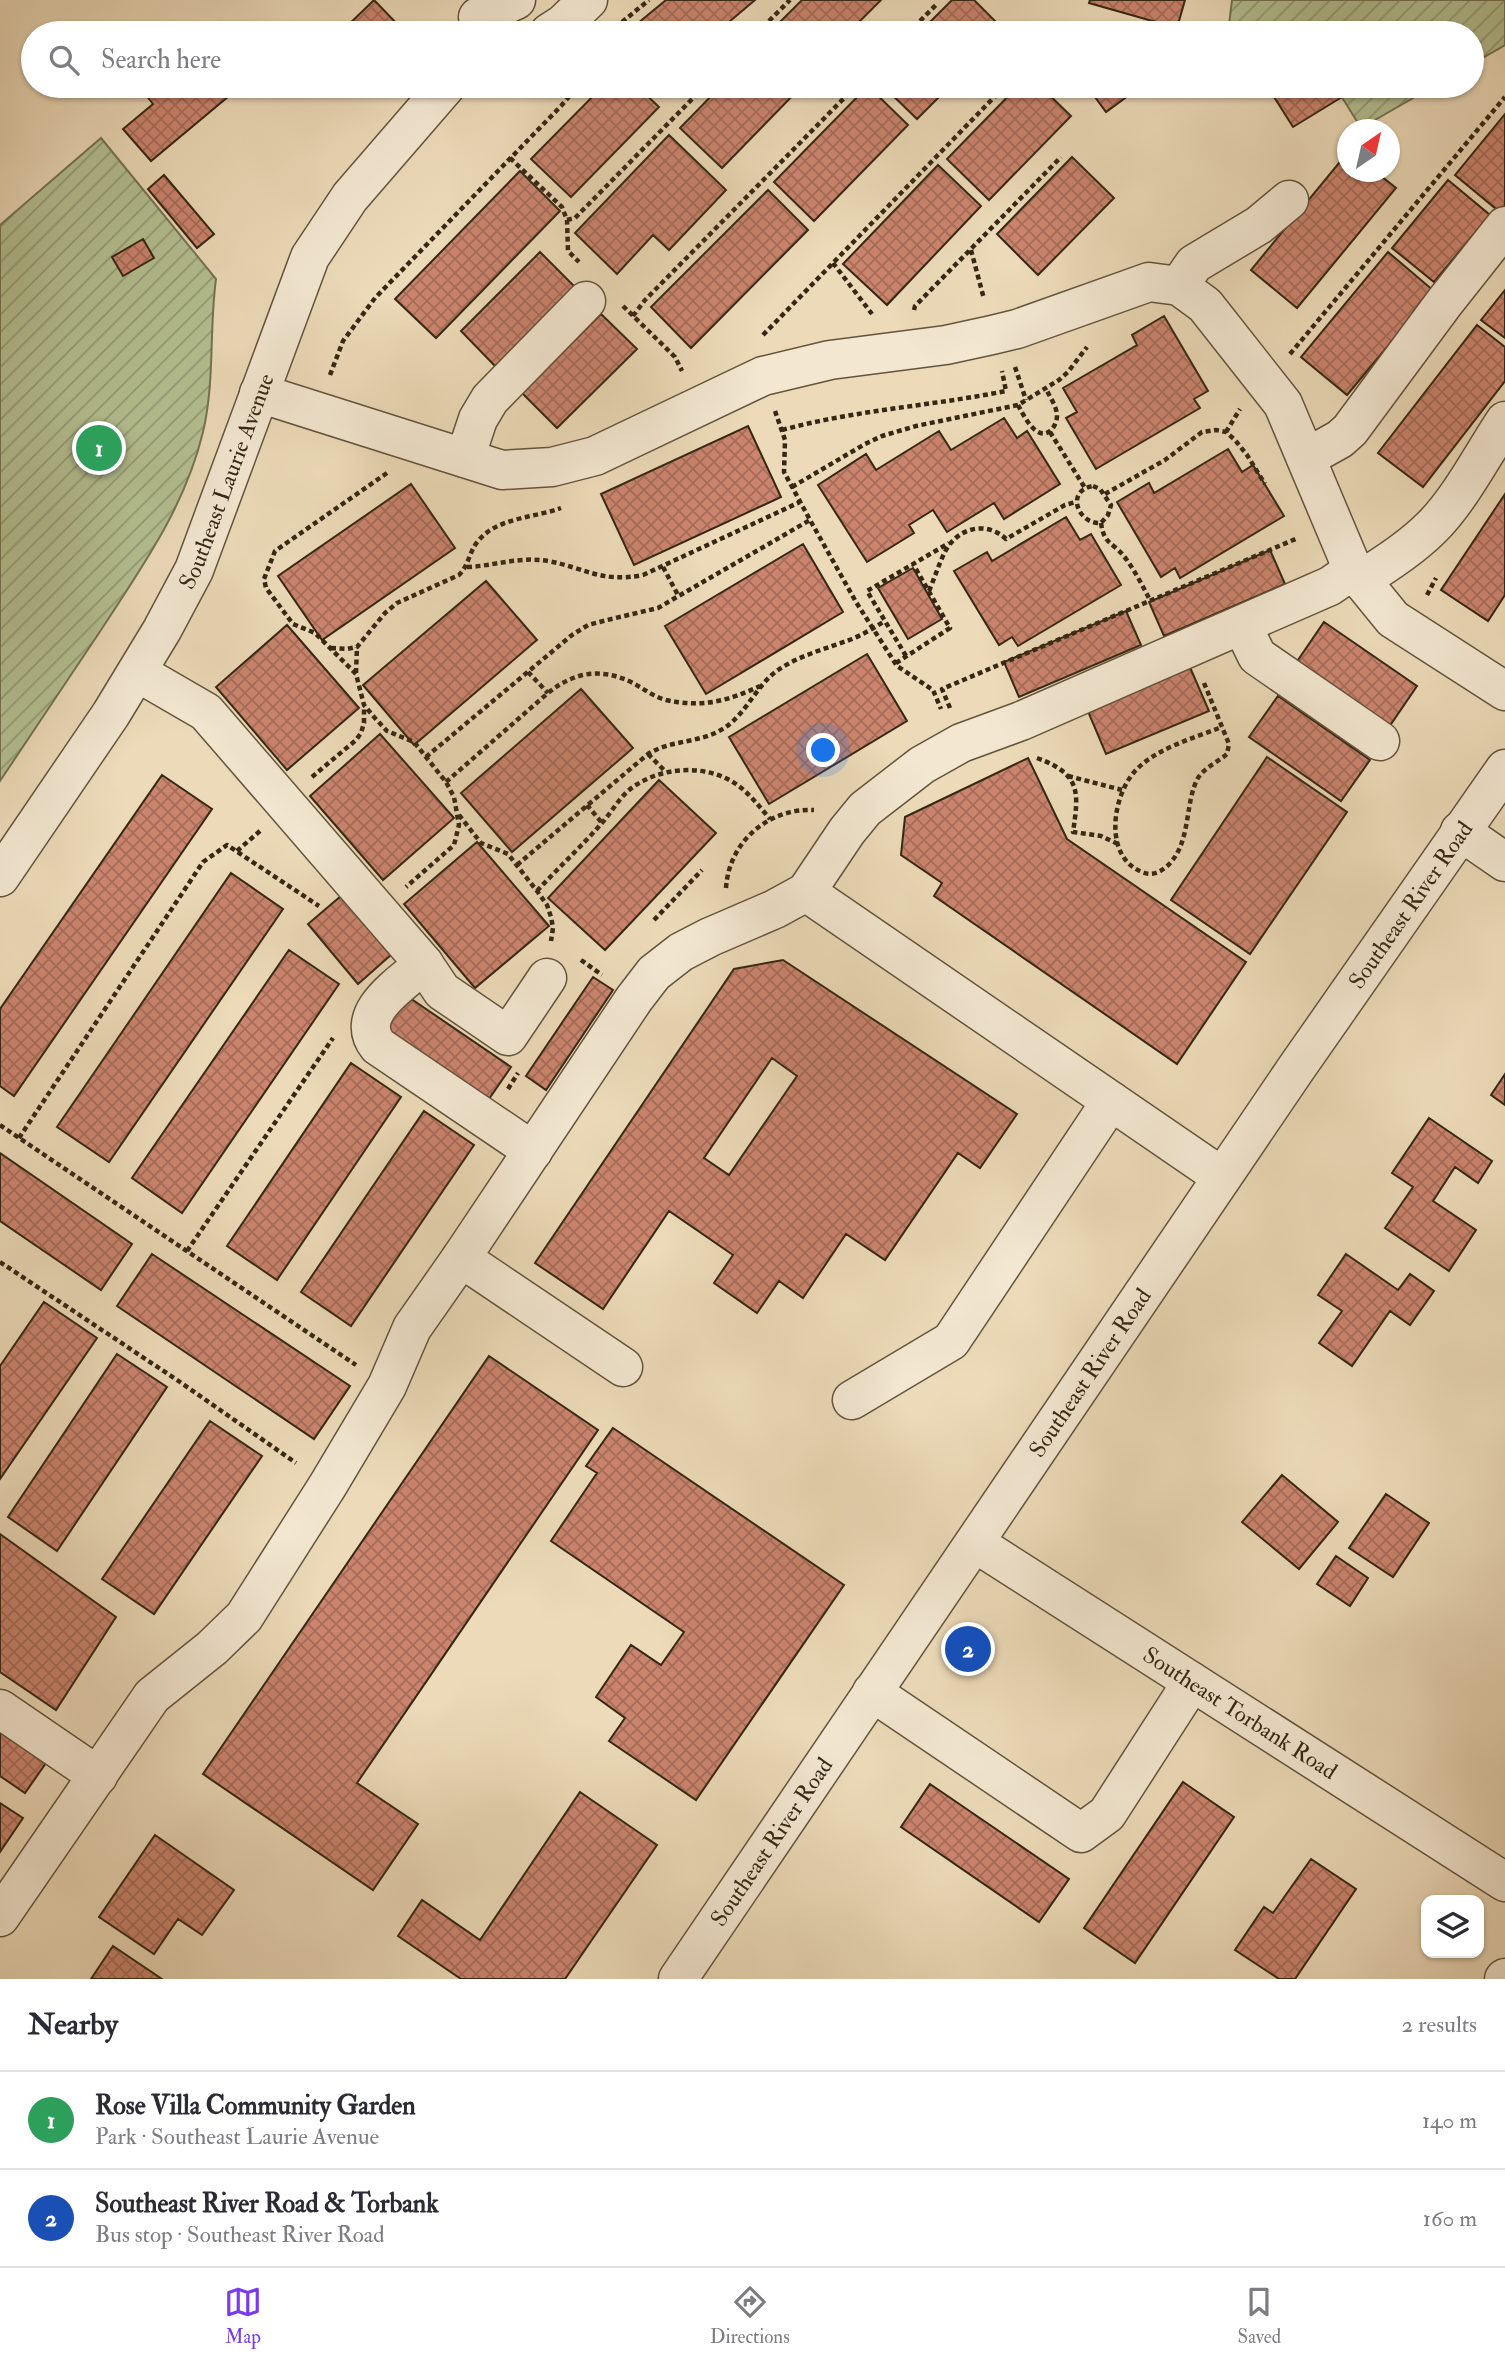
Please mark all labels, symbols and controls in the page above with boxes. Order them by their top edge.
search box [21,21,1484,98]
icon: search [45,41,83,79]
text: Search here [101,44,221,76]
north arrow [1337,119,1400,182]
street label: Southeast Laurie Avenue [172,369,280,594]
pin: 1 [76,422,122,474]
your location [806,733,840,767]
street label: Southeast River Road [1342,815,1479,994]
street label: Southeast River Road [1022,1282,1157,1463]
pin: 2 [945,1623,991,1675]
street label: Southeast Torbank Road [1138,1640,1343,1786]
street label: Southeast River Road [704,1752,839,1932]
map controls [1421,1895,1484,1958]
button: layers [1421,1895,1484,1958]
text: Nearby [28,2006,118,2043]
text: 2 results [1402,2010,1477,2039]
text: Rose Villa Community Garden [95,2090,416,2122]
text: 1 [47,2106,55,2135]
text: 140 m [1422,2106,1477,2135]
text: Park · Southeast Laurie Avenue [95,2122,379,2151]
text: Southeast River Road & Torbank [95,2188,439,2220]
text: 2 [45,2204,57,2233]
text: 160 m [1423,2204,1477,2233]
text: Bus stop · Southeast River Road [95,2220,385,2249]
tab: Map [224,2283,262,2349]
tab: Directions [710,2283,790,2349]
tab: Saved [1238,2283,1281,2349]

